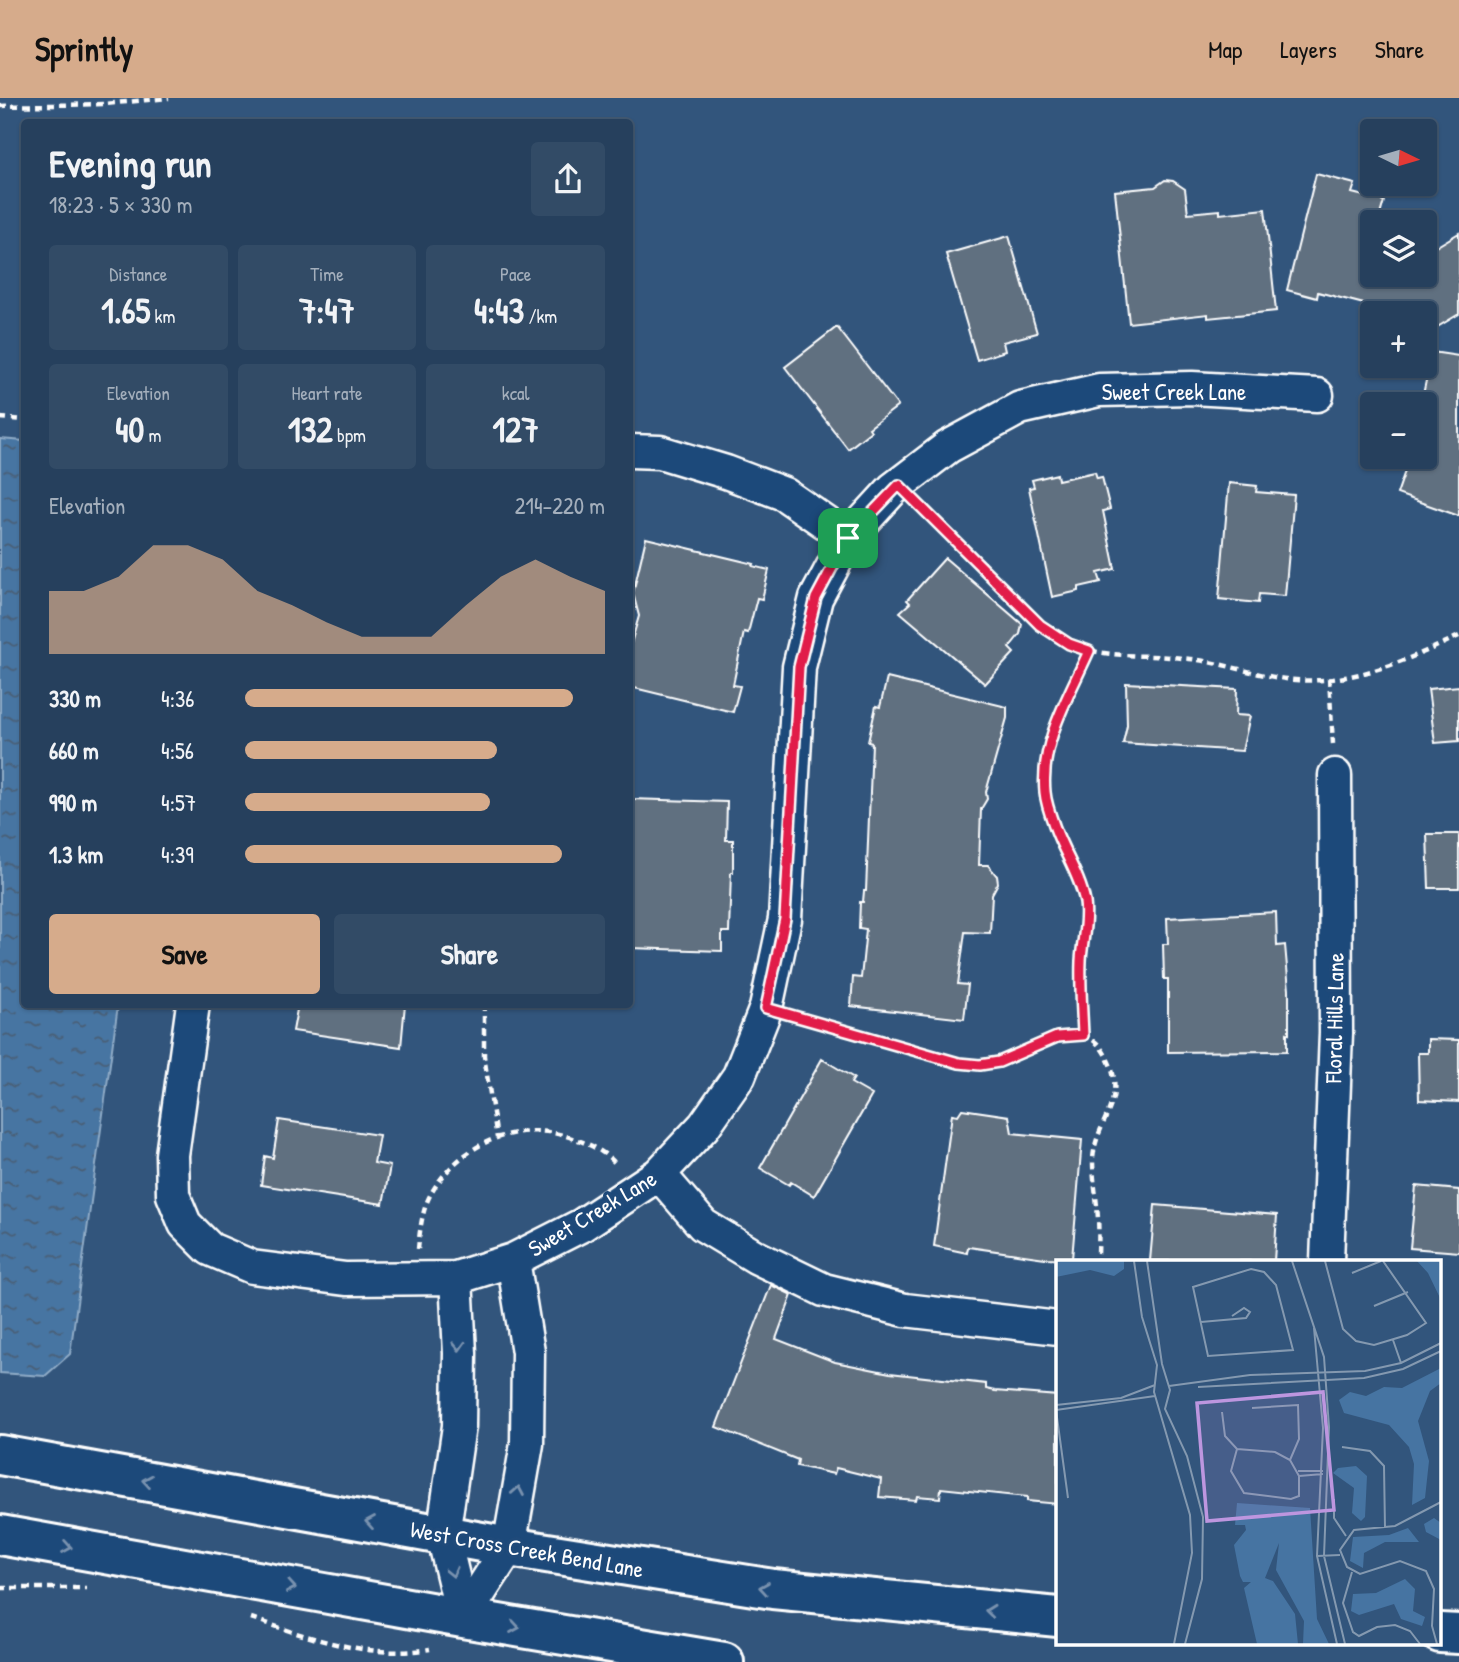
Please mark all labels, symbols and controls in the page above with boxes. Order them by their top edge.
text: Sprintly [35,27,133,71]
text: Map [1208,33,1242,65]
text: Layers [1280,33,1337,65]
text: Share [1375,33,1424,65]
north arrow [1360,119,1437,196]
map controls [1360,119,1437,469]
text: Evening run [49,137,212,189]
button: share [531,142,605,216]
text: 18:23 · 5 × 330 m [49,189,192,220]
button: layers [1360,210,1437,287]
text: Distance [109,261,167,287]
text: Time [310,261,344,287]
text: Pace [500,261,531,287]
text: 1.65 [101,287,150,334]
text: 7:47 [299,287,355,334]
text: 4:43 [474,287,524,334]
button: + [1360,301,1437,378]
text: km [150,303,175,329]
text: /km [524,303,557,329]
street label: Sweet Creek Lane [1102,376,1246,407]
text: Elevation [107,380,170,406]
text: Heart rate [292,380,362,406]
text: kcal [502,380,530,406]
button: − [1360,392,1437,469]
text: 40 [115,406,144,453]
text: 132 [288,406,333,453]
text: 127 [492,406,539,453]
text: m [144,422,161,448]
text: bpm [333,422,366,448]
text: Elevation [49,490,125,521]
text: 214–220 m [515,490,605,521]
pin [818,508,878,568]
icon: arrive [829,519,867,557]
text: 330 m [49,683,101,714]
text: 4:36 [161,683,194,714]
text: 660 m [49,735,99,766]
text: 4:56 [161,735,194,766]
text: 990 m [49,787,97,818]
text: 4:57 [161,787,196,818]
text: 1.3 km [49,839,103,870]
text: 4:39 [161,839,194,870]
button: Save [49,914,320,994]
button: Share [334,914,605,994]
street label: Floral Hills Lane [1317,953,1351,1084]
street label: Sweet Creek Lane [522,1163,662,1263]
inset map [1056,1260,1442,1644]
one-way arrow [452,1341,467,1352]
one-way arrow [141,1474,153,1489]
one-way arrow [510,1485,525,1497]
street label: West Cross Creek Bend Lane [408,1513,646,1585]
one-way arrow [364,1515,376,1530]
one-way arrow [61,1539,73,1554]
one-way arrow [444,1566,458,1578]
one-way arrow [285,1579,297,1594]
one-way arrow [758,1580,770,1595]
one-way arrow [984,1604,996,1619]
one-way arrow [509,1619,521,1634]

